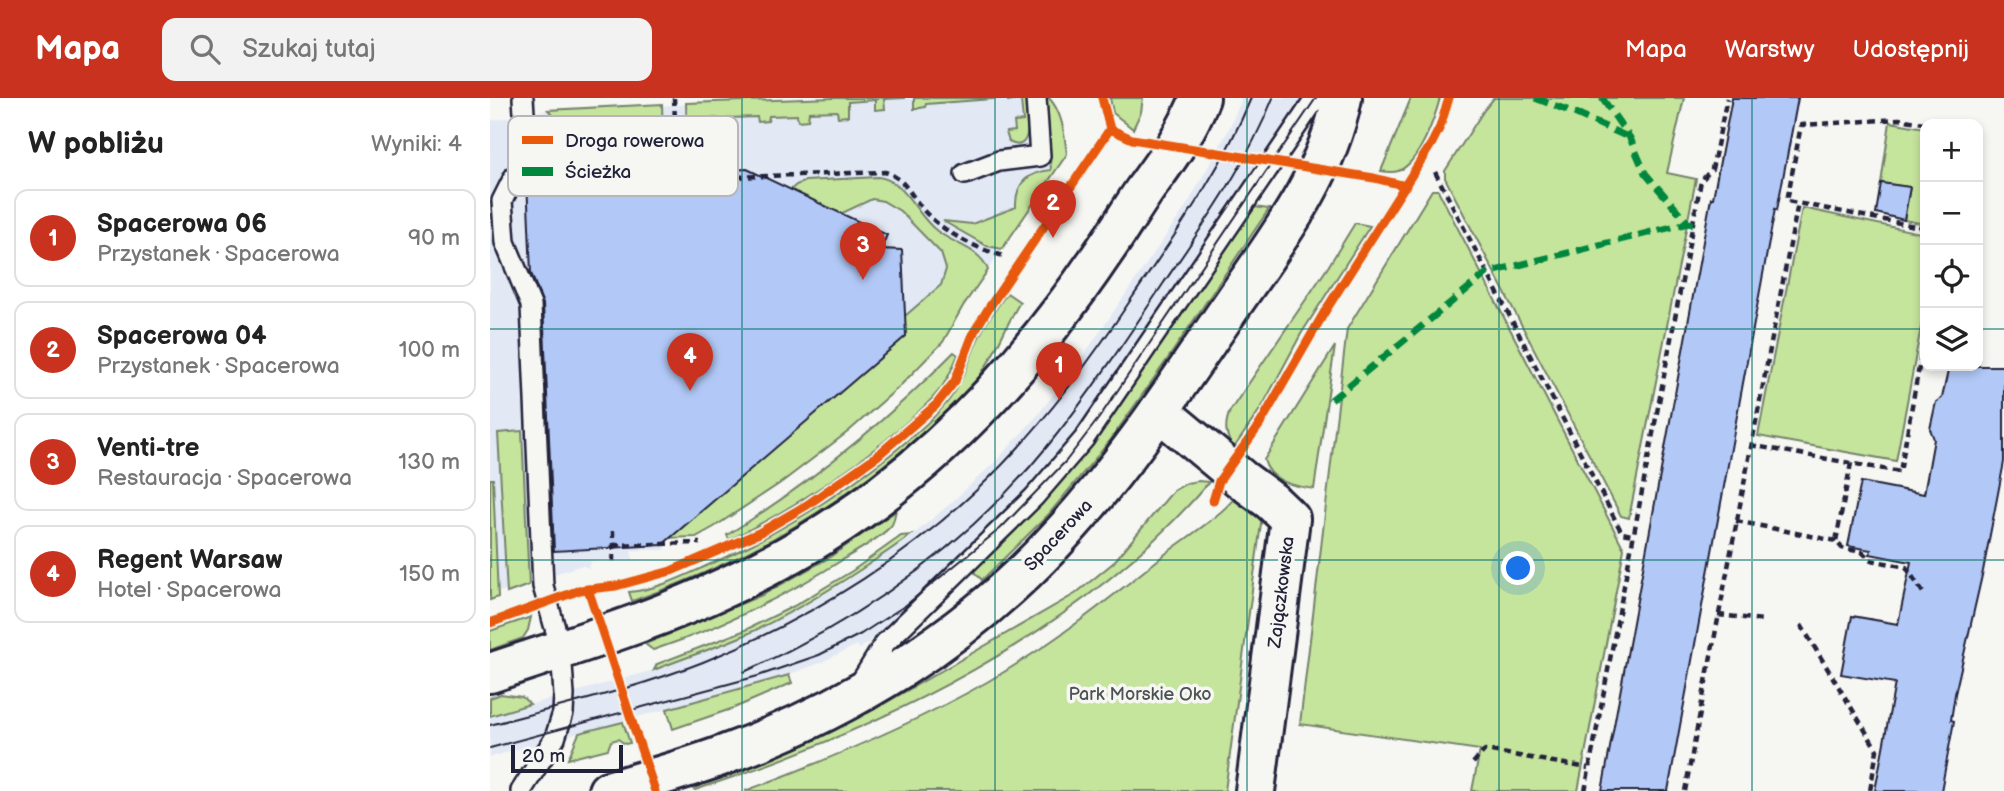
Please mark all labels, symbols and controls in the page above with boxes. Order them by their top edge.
search box [162,18,652,81]
text: Mapa [35,29,120,69]
icon: search [186,30,224,68]
text: Szukaj tutaj [242,34,376,65]
text: Mapa [1625,35,1687,64]
text: Warstwy [1725,35,1815,64]
text: Udostępnij [1853,35,1969,64]
legend [508,116,738,196]
map controls [1920,119,1983,371]
button: + [1920,119,1983,182]
text: W pobliżu [28,126,164,162]
text: Wyniki: 4 [371,130,462,158]
text: Droga rowerowa [565,130,705,153]
text: Ścieżka [565,160,631,184]
pin: 2 [1030,180,1076,238]
button: − [1920,182,1983,245]
text: Spacerowa 06 [97,209,267,240]
pin: 3 [840,222,886,280]
text: 1 [48,224,58,252]
text: 90 m [408,224,460,252]
text: Przystanek · Spacerowa [97,240,340,268]
button: locate [1920,245,1983,308]
button: layers [1920,308,1983,371]
text: Spacerowa 04 [97,321,267,352]
pin: 4 [667,333,713,391]
text: 2 [46,336,60,364]
text: 100 m [399,336,460,364]
pin: 1 [1036,342,1082,400]
text: Przystanek · Spacerowa [97,352,340,380]
text: Venti-tre [97,433,200,464]
text: 3 [46,448,60,476]
text: 130 m [398,448,460,476]
text: Restauracja · Spacerowa [97,464,352,492]
street label: Spacerowa [1020,495,1097,575]
street label: Zajączkowska [1264,535,1299,650]
text: Regent Warsaw [97,545,282,576]
your location [1501,551,1535,585]
text: 4 [46,560,60,588]
text: 150 m [399,560,460,588]
text: Hotel · Spacerowa [97,576,281,604]
park label: Park Morskie Oko [1068,684,1212,705]
scale bar [511,742,623,774]
text: 20 m [522,745,565,768]

